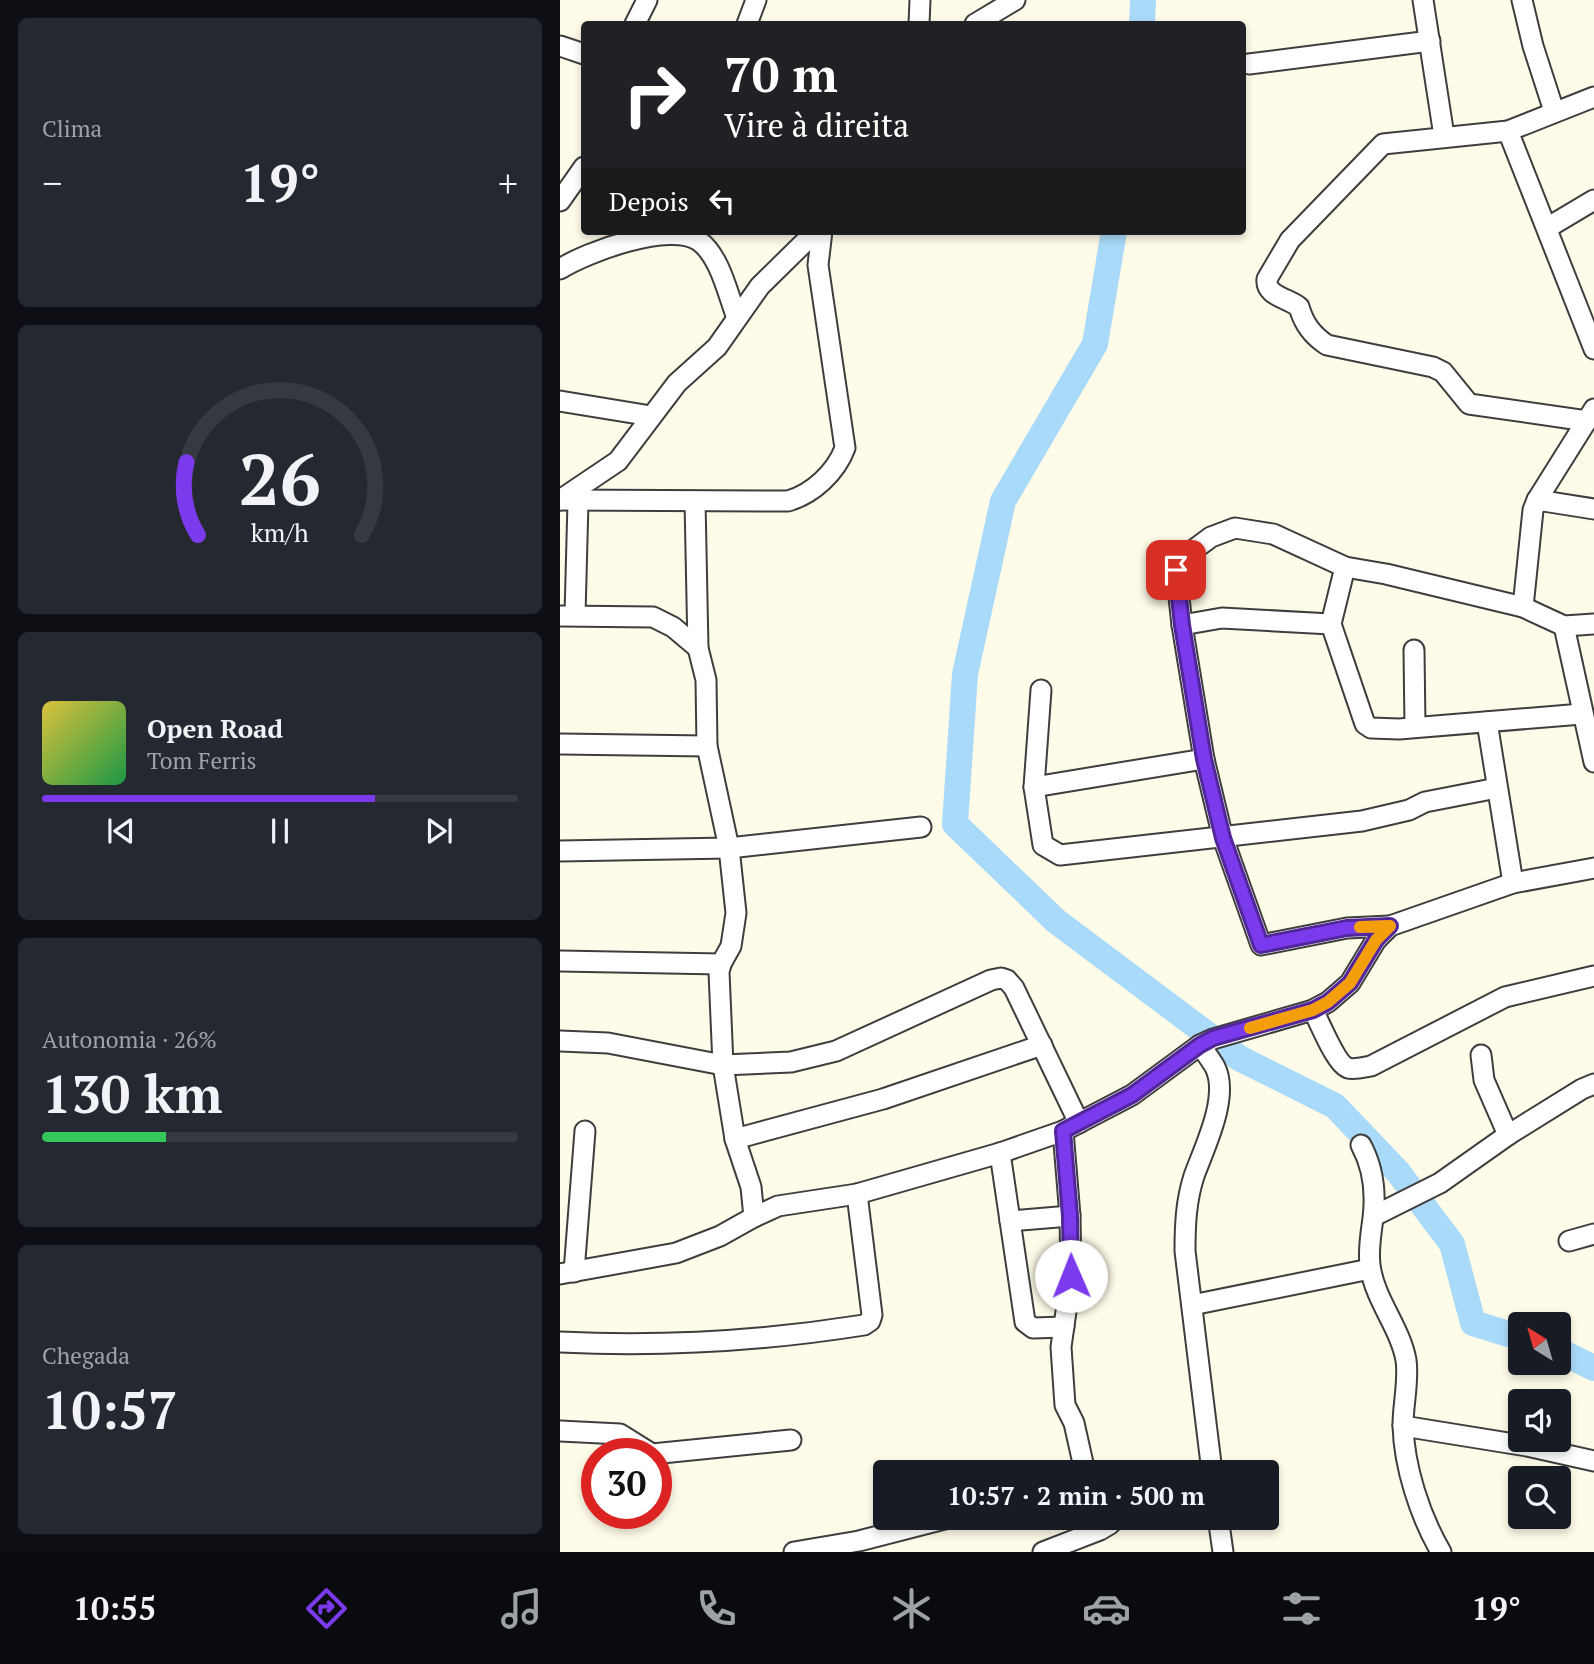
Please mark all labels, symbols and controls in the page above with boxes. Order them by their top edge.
text: 70 m [724,41,838,106]
icon: right [609,49,700,140]
text: Vire à direita [724,104,909,146]
text: Clima [42,113,102,144]
text: 19° [240,148,320,217]
text: − [42,158,62,208]
text: + [498,158,518,208]
icon: left [703,182,741,220]
text: Depois [609,184,689,218]
text: 26 [239,430,321,527]
text: km/h [251,516,309,549]
pin [1146,540,1206,600]
icon: arrive [1157,551,1195,589]
text: Open Road [147,711,283,745]
text: Tom Ferris [147,745,257,776]
icon: previous [102,812,140,850]
icon: pause [261,812,299,850]
icon: next [420,812,458,850]
text: Autonomia · 26% [42,1024,217,1055]
text: 130 km [42,1059,223,1128]
position arrow [1034,1239,1108,1313]
north arrow [1508,1312,1572,1376]
map controls [1508,1312,1571,1529]
text: Chegada [42,1340,130,1371]
text: 10:57 [42,1375,177,1444]
button: sound [1508,1389,1571,1452]
speed limit sign: 30 [581,1438,672,1529]
button: search [1508,1466,1571,1529]
text: 10:57 · 2 min · 500 m [947,1478,1205,1512]
icon: directions [302,1584,351,1633]
icon: music [497,1584,546,1633]
icon: phone [692,1584,741,1633]
icon: climate [887,1584,936,1633]
icon: car [1082,1584,1131,1633]
icon: filters [1277,1584,1326,1633]
text: 10:55 [73,1587,156,1629]
text: 19° [1472,1587,1521,1629]

